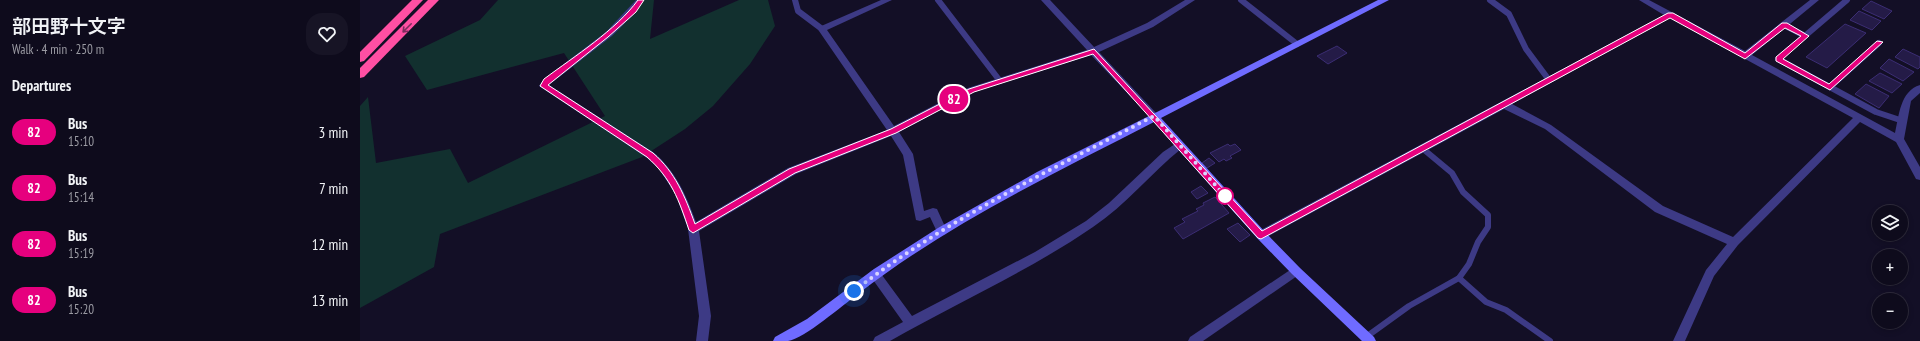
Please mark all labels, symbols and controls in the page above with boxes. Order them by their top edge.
button: heart [306,13,348,55]
text: 部田野十文字 [12,14,126,38]
one-way arrow [402,23,412,33]
text: Walk · 4 min · 250 m [12,41,104,58]
text: Departures [12,76,71,95]
line badge: 82 [936,86,972,112]
text: 82 [947,90,961,108]
text: Bus [68,114,87,133]
text: 82 [27,123,41,141]
text: 3 min [318,123,348,142]
text: 15:10 [68,133,94,150]
text: Bus [68,170,87,189]
text: 82 [27,179,41,197]
text: 7 min [319,179,348,198]
unlabelled marker [1216,187,1234,205]
text: 15:14 [68,189,94,206]
map controls [1872,205,1908,329]
button: layers [1872,205,1908,241]
text: Bus [68,226,87,245]
text: 82 [27,235,41,253]
text: 12 min [312,235,348,254]
text: 15:19 [68,245,94,262]
button: + [1872,249,1908,285]
your location [844,281,864,301]
text: Bus [68,282,87,301]
text: 82 [27,291,41,309]
text: 13 min [312,291,348,310]
button: − [1872,293,1908,329]
text: 15:20 [68,301,94,318]

